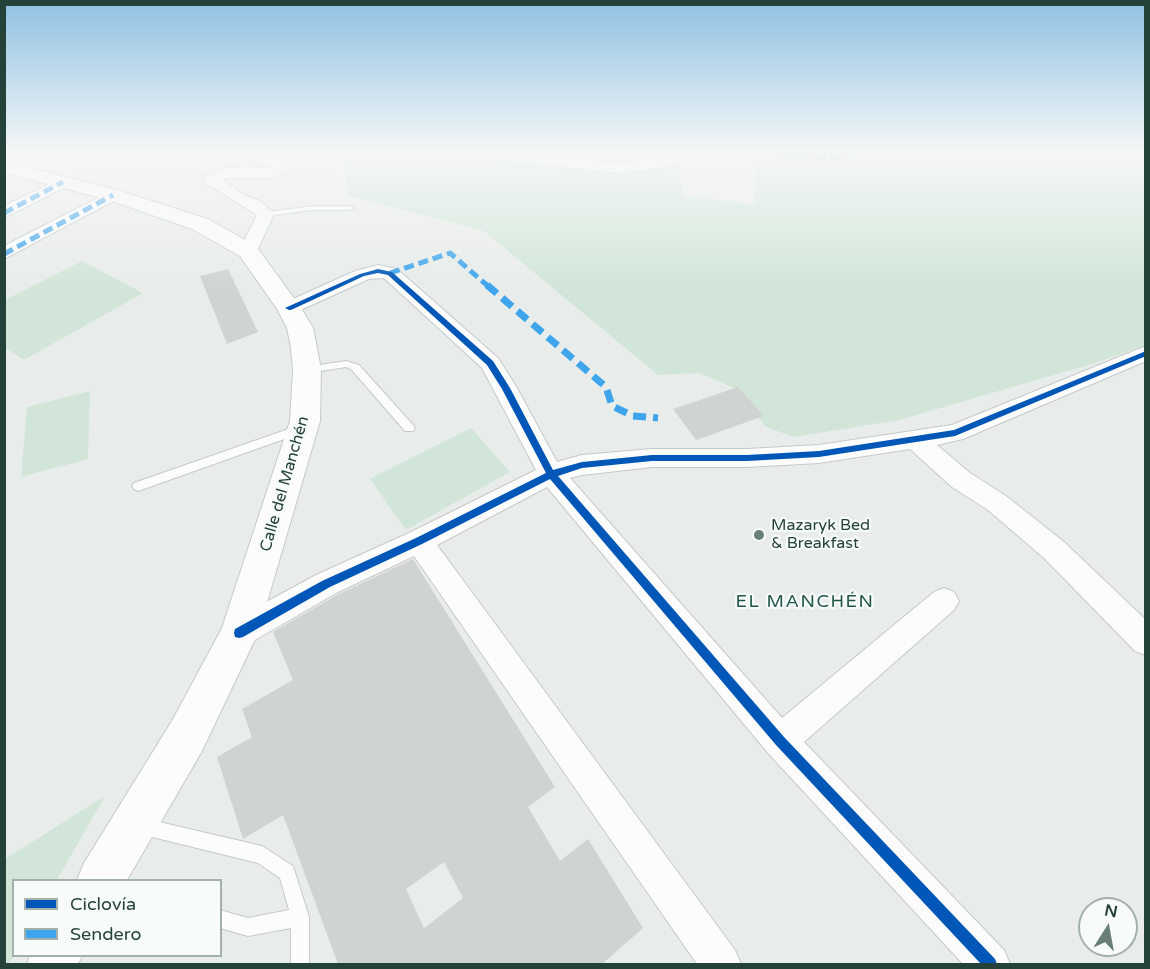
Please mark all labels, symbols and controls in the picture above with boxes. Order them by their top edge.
street label: Calle del Manchén [256,414,314,554]
place label: Mazaryk Bed & Breakfast [771,516,870,554]
marker: Mazaryk Bed & Breakfast [752,528,766,542]
district label: EL MANCHÉN [736,591,874,613]
legend [12,879,222,957]
text: Ciclovía [70,893,136,915]
north arrow [1078,897,1138,957]
text: N [1103,900,1119,922]
text: Sendero [70,923,141,945]

